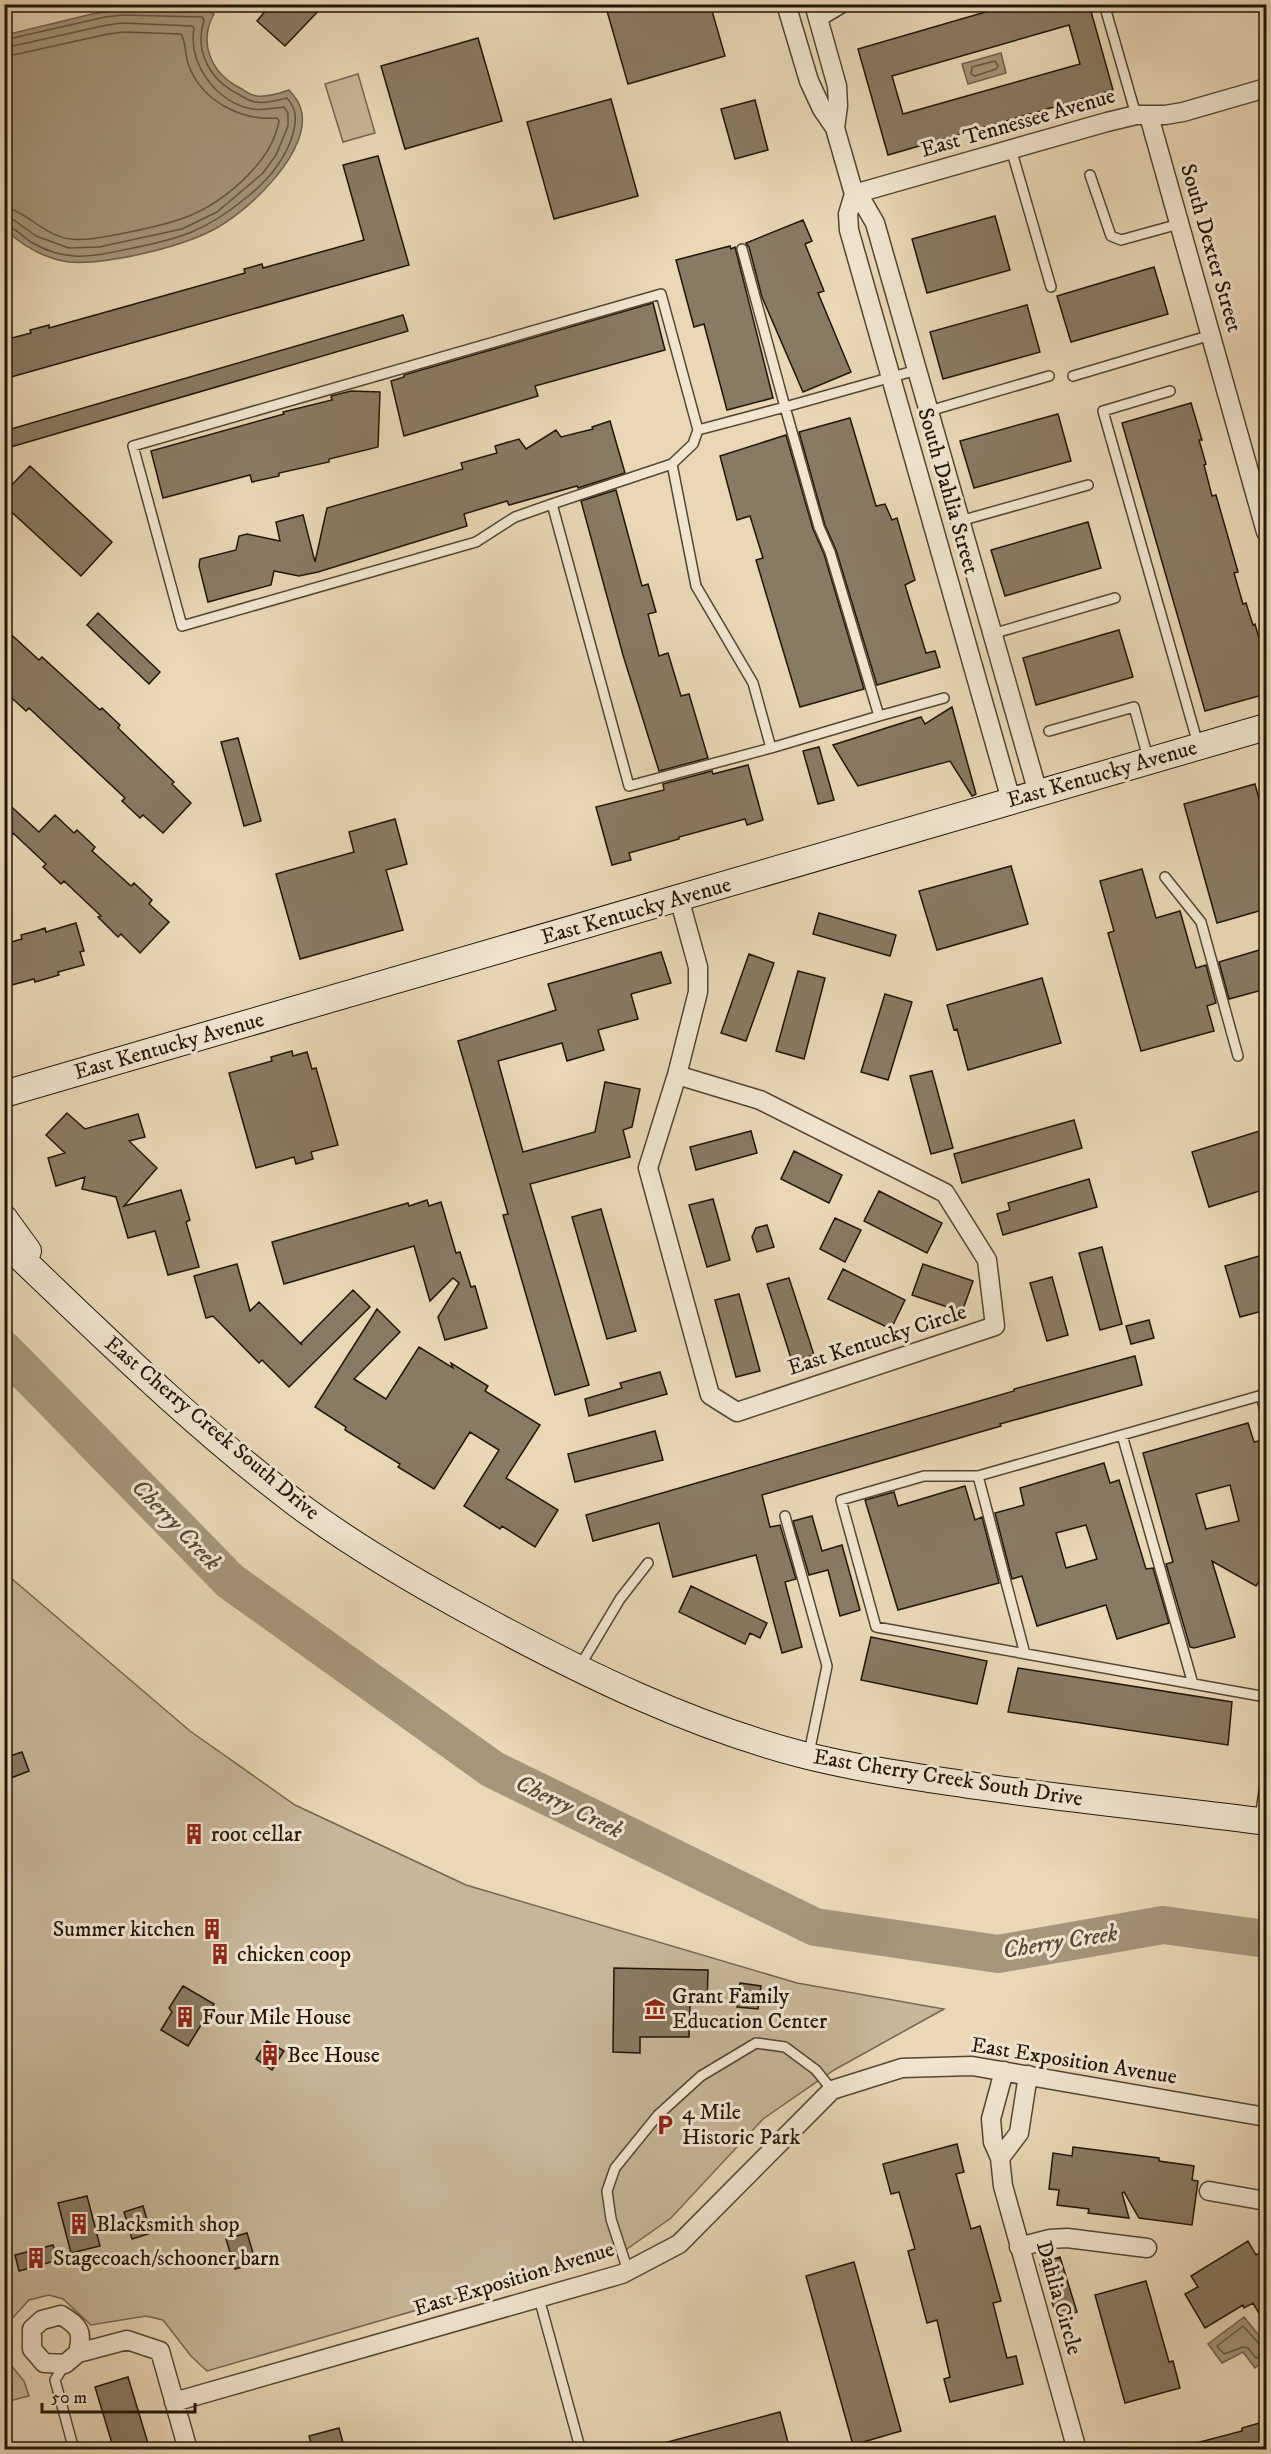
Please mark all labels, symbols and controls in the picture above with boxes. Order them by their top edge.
street label: East Tennessee Avenue [918,82,1118,164]
street label: South Dexter Street [1174,161,1248,335]
street label: South Dahlia Street [911,405,985,577]
street label: East Kentucky Avenue [1004,734,1200,814]
street label: East Kentucky Avenue [538,871,734,951]
street label: East Kentucky Avenue [71,1006,267,1086]
street label: East Kentucky Circle [784,1298,970,1382]
street label: East Cherry Creek South Drive [99,1330,325,1526]
water label: Cherry Creek [125,1473,227,1577]
street label: East Cherry Creek South Drive [811,1743,1085,1813]
water label: Cherry Creek [510,1768,628,1846]
place label: root cellar [211,1821,302,1848]
building icon: root cellar [182,1822,206,1846]
place label: Summer kitchen [53,1916,195,1943]
building icon: Summer kitchen [200,1917,224,1941]
water label: Cherry Creek [1000,1918,1120,1966]
place label: chicken coop [237,1941,351,1968]
building icon: chicken coop [208,1942,232,1966]
place label: Grant Family Education Center [672,1983,828,2035]
museum icon: Grant Family Education Center [643,1997,667,2021]
place label: Four Mile House [202,2004,351,2031]
building icon: Four Mile House [173,2005,197,2029]
street label: East Exposition Avenue [969,2031,1179,2091]
place label: Bee House [287,2042,380,2069]
building icon: Bee House [258,2043,282,2067]
place label: 4 Mile Historic Park [682,2099,800,2151]
parking icon: 4 Mile Historic Park [653,2113,677,2137]
place label: Blacksmith shop [96,2211,239,2238]
building icon: Blacksmith shop [67,2212,91,2236]
street label: East Exposition Avenue [411,2236,617,2322]
street label: Dahlia Circle [1030,2238,1088,2358]
place label: Stagecoach/schooner barn [53,2245,280,2272]
building icon: Stagecoach/schooner barn [24,2246,48,2270]
scale bar [42,2376,195,2414]
text: 50 m [51,2387,87,2409]

